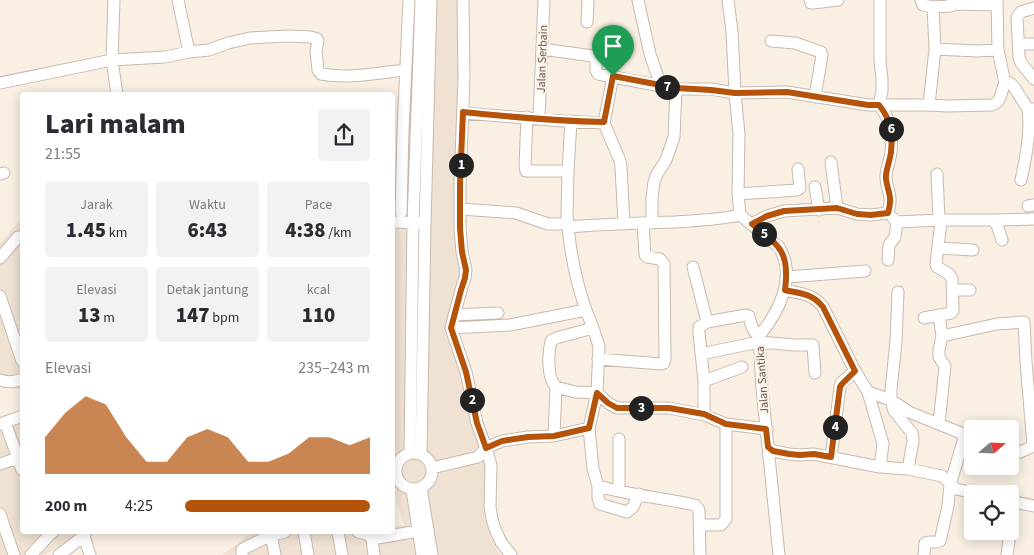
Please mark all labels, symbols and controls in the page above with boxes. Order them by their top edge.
street label: Jalan Serbain [533,25,552,94]
pin [592,25,634,76]
icon: arrive [599,32,627,60]
pin: 7 [654,74,680,100]
text: 7 [664,77,671,97]
text: Lari malam [45,104,186,144]
button: share [318,109,370,161]
pin: 6 [878,116,904,142]
text: 6 [888,119,895,139]
text: 21:55 [45,143,81,165]
pin: 1 [448,152,474,178]
text: 1 [458,155,465,175]
text: Jarak [80,195,113,215]
text: Waktu [189,195,226,215]
text: Pace [305,195,332,215]
text: 1.45 [66,215,106,245]
text: 6:43 [187,215,228,245]
text: 4:38 [285,215,325,245]
pin: 5 [752,222,776,246]
text: km [106,223,127,243]
text: /km [325,223,352,243]
text: 5 [761,224,768,244]
text: Elevasi [76,280,117,300]
text: Detak jantung [167,280,248,300]
text: kcal [307,280,330,300]
text: 13 [78,300,101,330]
text: 147 [176,300,209,330]
text: 110 [302,300,335,330]
text: m [101,308,115,328]
text: bpm [209,308,239,328]
street label: Jalan Santika [752,346,773,414]
text: Elevasi [45,357,91,379]
text: 235–243 m [298,357,370,379]
pin: 2 [460,388,484,412]
text: 2 [469,390,476,410]
pin: 3 [628,396,654,420]
text: 3 [638,398,645,418]
pin: 4 [822,414,848,440]
text: 4 [832,417,839,437]
north arrow [964,420,1019,475]
map controls [964,420,1019,540]
button: locate [964,485,1019,540]
text: 200 m [45,495,87,517]
text: 4:25 [125,495,153,517]

